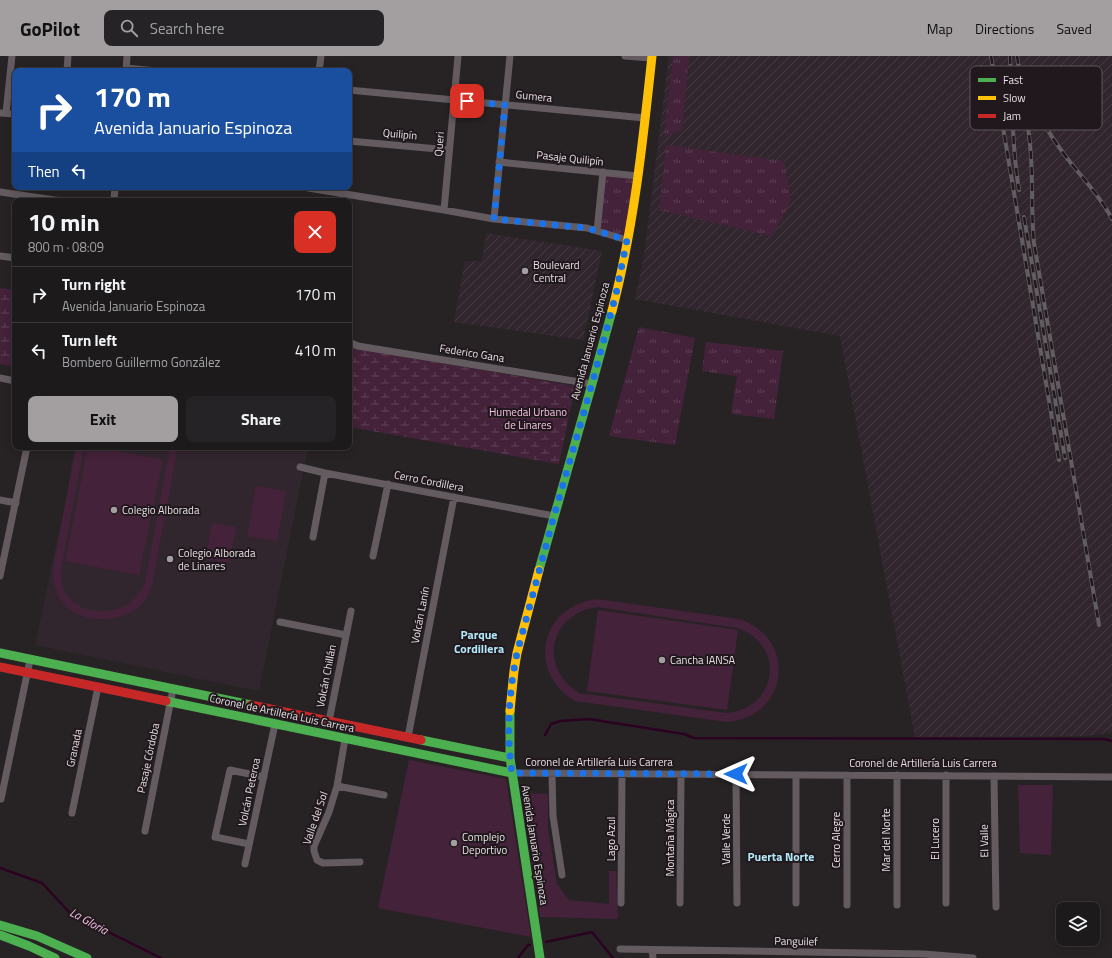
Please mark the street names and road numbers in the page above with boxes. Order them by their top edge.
street label: Gumera [515,86,554,106]
street label: Quilipín [382,125,418,143]
street label: Queri [430,131,448,157]
street label: Pasaje Quilipín [536,147,605,169]
street label: Avenida Januario Espinoza [567,280,614,402]
street label: Federico Gana [438,340,506,366]
street label: Cerro Cordillera [393,466,466,496]
street label: Volcán Lanín [407,585,433,645]
street label: Volcán Chillán [312,643,340,709]
street label: Coronel de Artillería Luis Carrera [208,690,356,736]
street label: Pasaje Córdoba [133,721,163,795]
street label: Granada [62,727,86,769]
street label: Coronel de Artillería Luis Carrera [525,754,673,770]
street label: Coronel de Artillería Luis Carrera [849,755,997,771]
street label: Volcán Peteroa [234,756,264,828]
street label: Avenida Januario Espinoza [518,784,552,907]
street label: Valle del Sol [298,789,332,847]
street label: Montaña Mágica [662,799,678,877]
street label: Mar del Norte [878,808,894,872]
street label: Cerro Alegre [828,811,844,868]
street label: Valle Verde [718,813,734,865]
street label: Lago Azul [603,817,619,861]
street label: El Lucero [927,818,943,860]
street label: El Valle [976,824,992,858]
street label: Panguilef [774,933,818,949]

